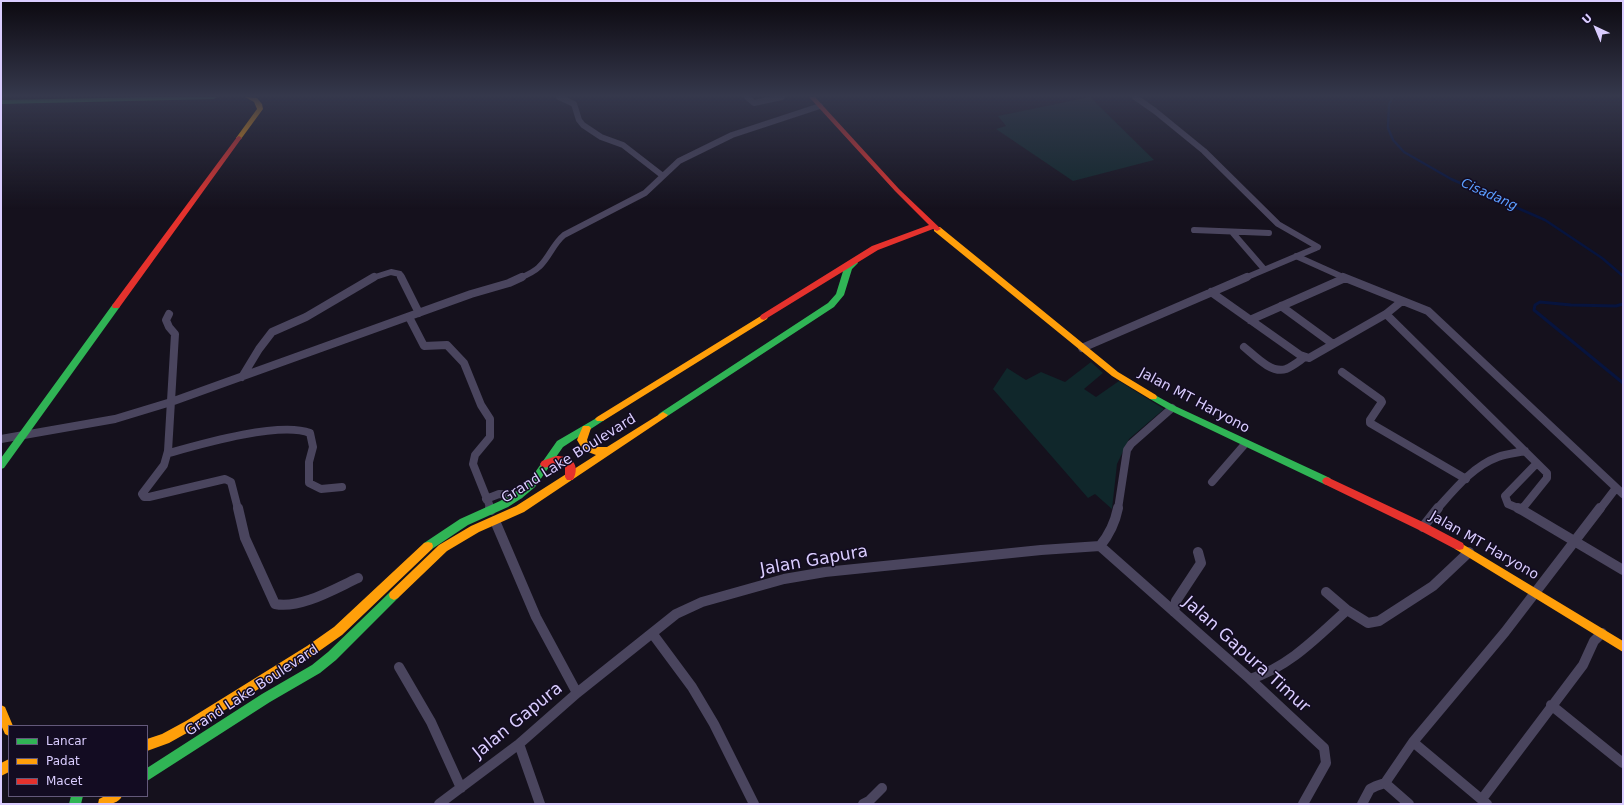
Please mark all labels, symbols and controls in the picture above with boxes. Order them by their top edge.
north arrow [1576,8,1616,48]
text: U [1580,11,1595,27]
water label: Cisadang [1458,176,1520,214]
street label: Jalan MT Haryono [1136,365,1252,437]
street label: Grand Lake Boulevard [499,411,639,507]
street label: Jalan MT Haryono [1427,508,1541,584]
street label: Jalan Gapura [758,541,870,581]
street label: Jalan Gapura Timur [1178,593,1314,717]
street label: Grand Lake Boulevard [182,642,322,740]
street label: Jalan Gapura [469,679,567,763]
legend [8,725,148,797]
text: Lancar [46,734,87,748]
text: Padat [46,754,80,768]
text: Macet [46,774,82,788]

